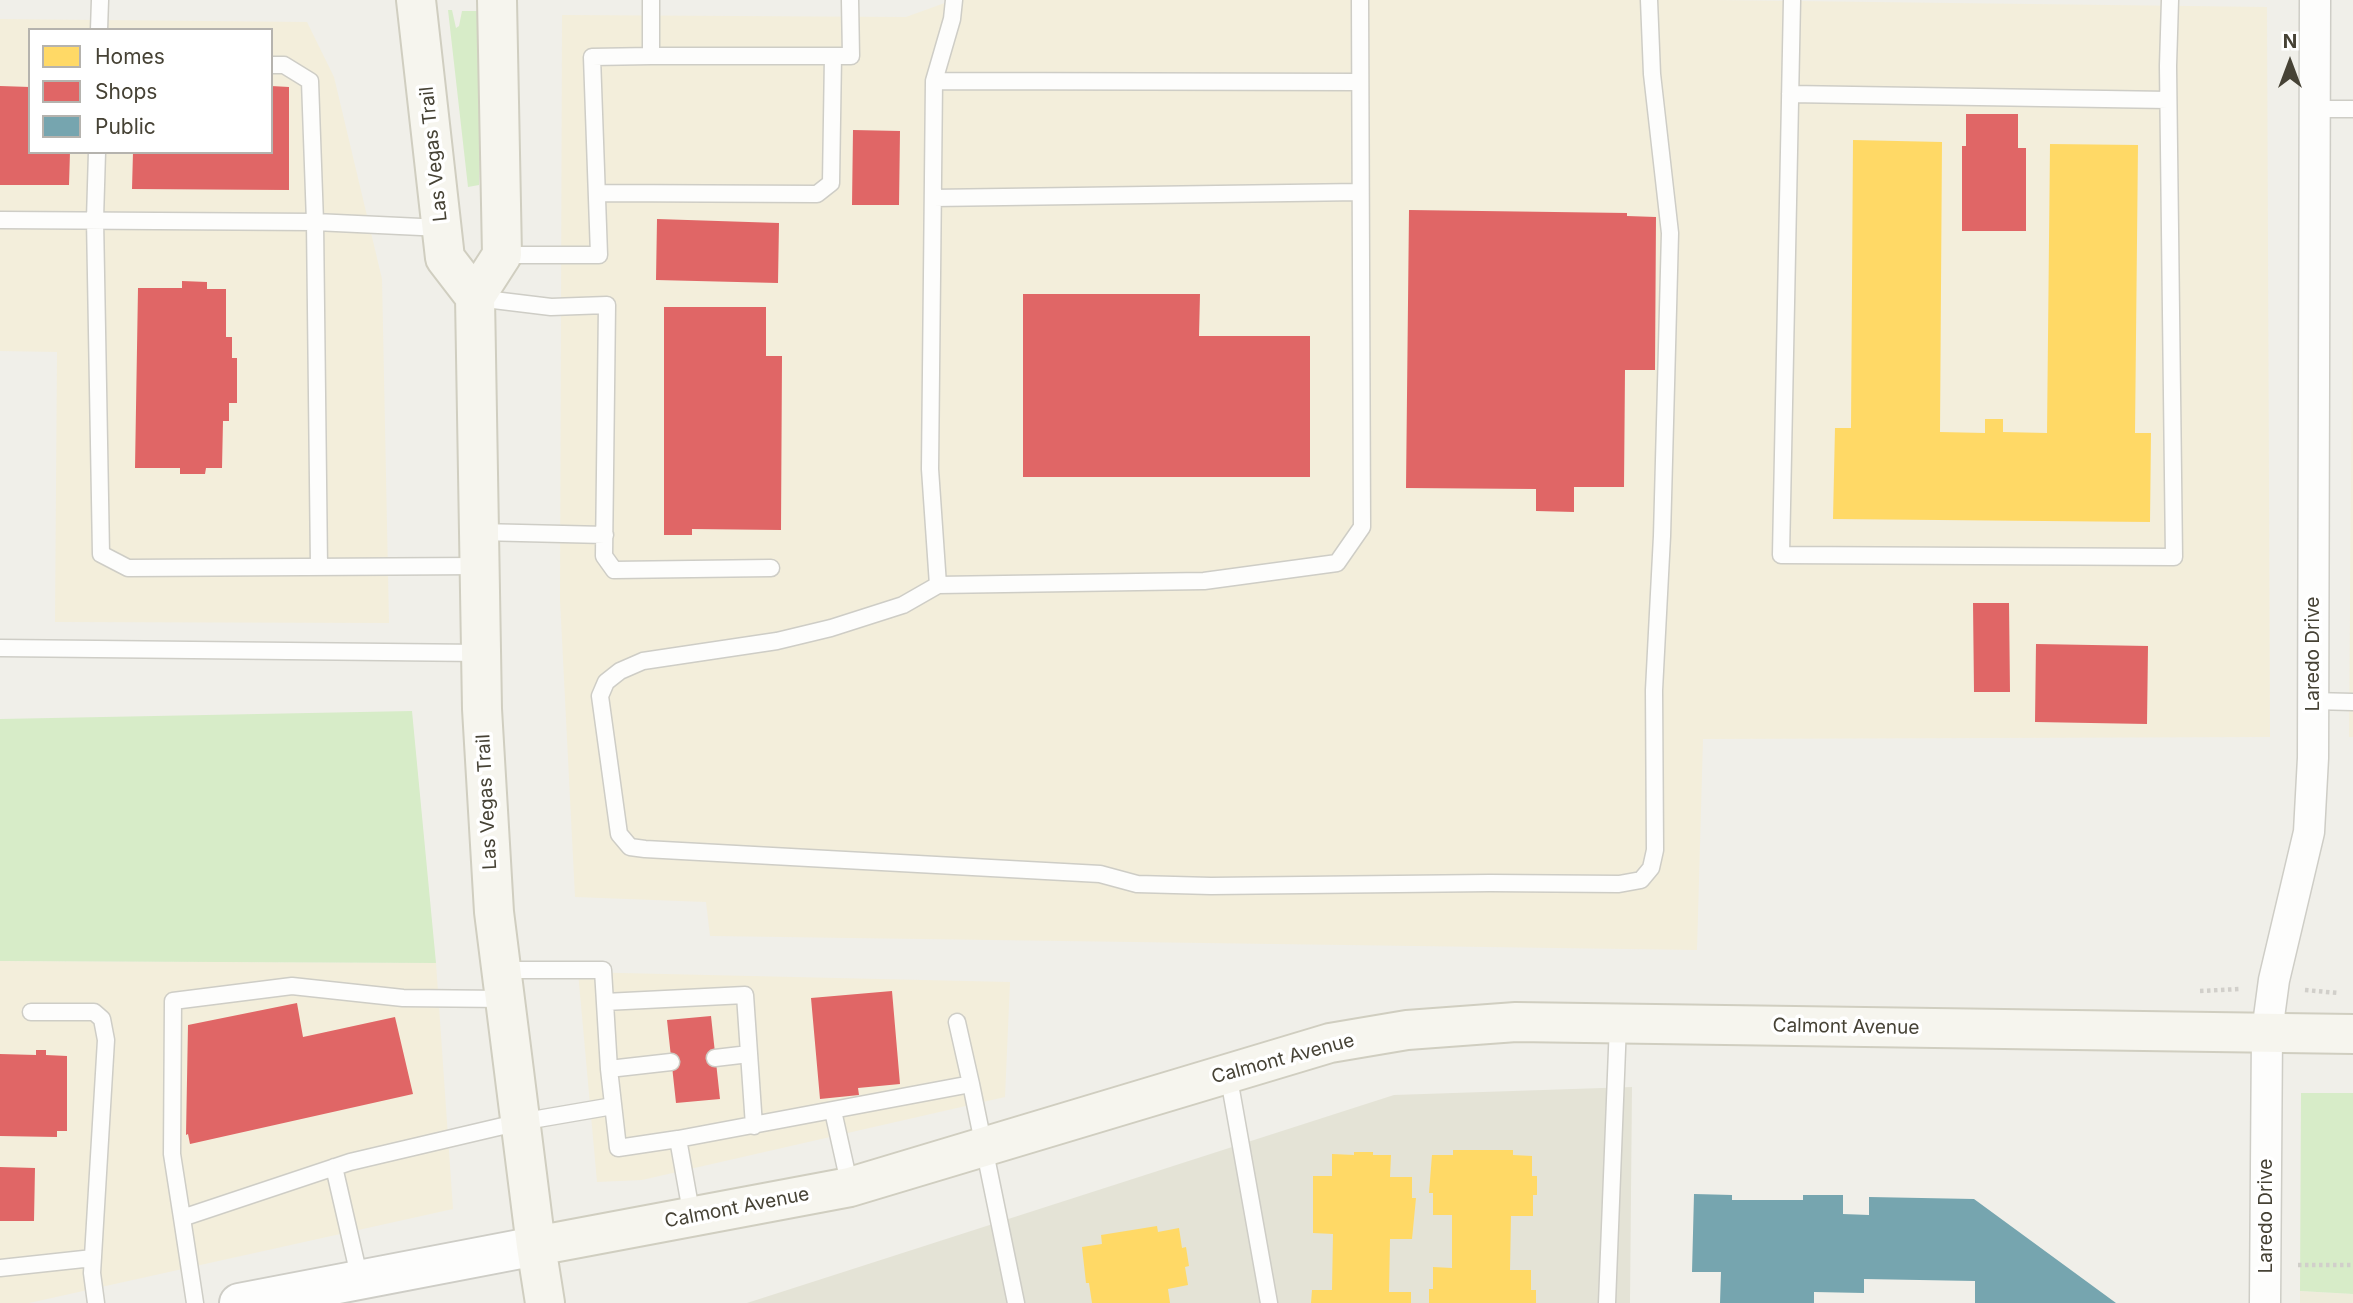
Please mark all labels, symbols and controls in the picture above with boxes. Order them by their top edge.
legend [28,28,273,154]
north arrow [2255,28,2325,98]
text: N [2283,30,2297,53]
text: Homes [95,44,165,69]
text: Shops [95,79,157,104]
street label: Las Vegas Trail [416,85,452,223]
text: Public [95,114,156,139]
street label: Laredo Drive [2302,597,2324,711]
street label: Las Vegas Trail [472,734,502,870]
street label: Calmont Avenue [1772,1014,1920,1040]
street label: Calmont Avenue [1209,1029,1357,1089]
street label: Laredo Drive [2255,1159,2277,1273]
street label: Calmont Avenue [663,1183,811,1233]

